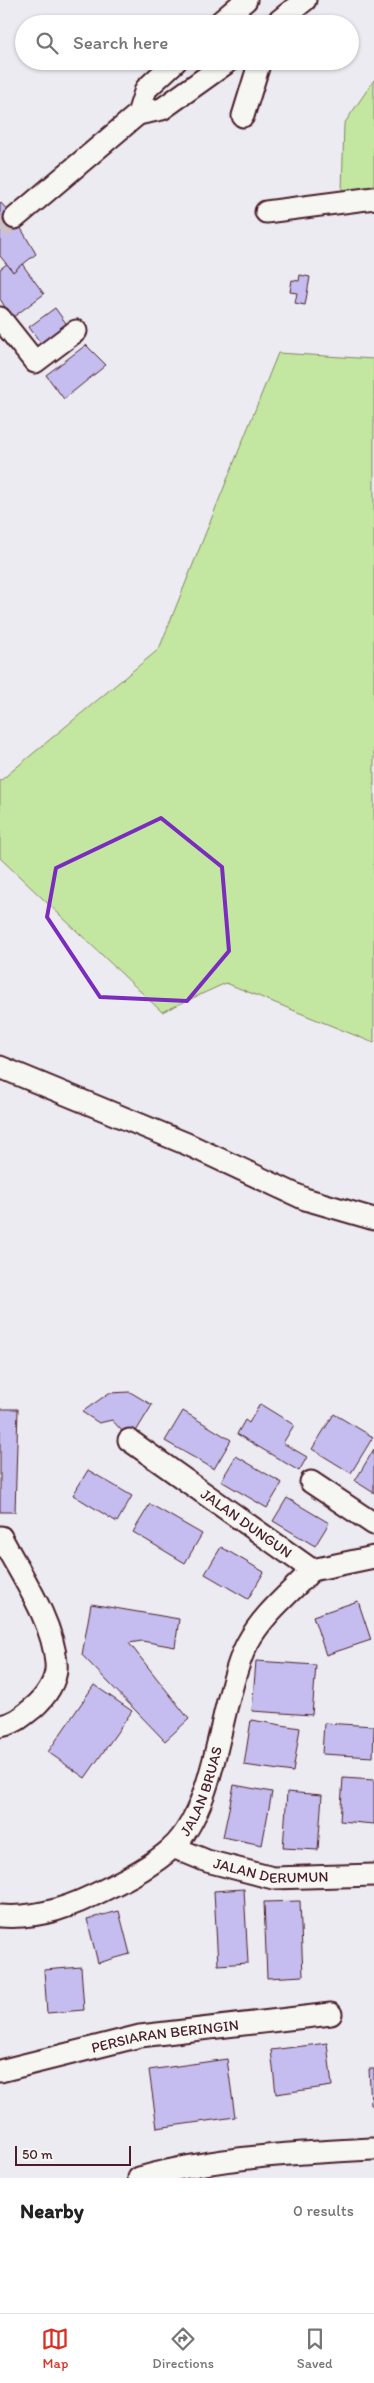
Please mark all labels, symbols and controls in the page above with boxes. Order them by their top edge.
search box [15,15,359,70]
icon: search [33,29,61,57]
text: Search here [73,31,168,54]
street label: JALAN DUNGUN [197,1485,296,1562]
street label: JALAN BRUAS [176,1744,226,1839]
street label: JALAN DERUMUN [211,1854,329,1887]
street label: PERSIARAN BERINGIN [89,2016,240,2057]
scale bar [15,2143,131,2166]
text: 50 m [22,2146,53,2163]
text: Nearby [20,2198,84,2223]
text: 0 results [293,2201,354,2220]
tab: Map [41,2325,69,2372]
tab: Directions [152,2325,214,2372]
tab: Saved [297,2325,333,2372]

